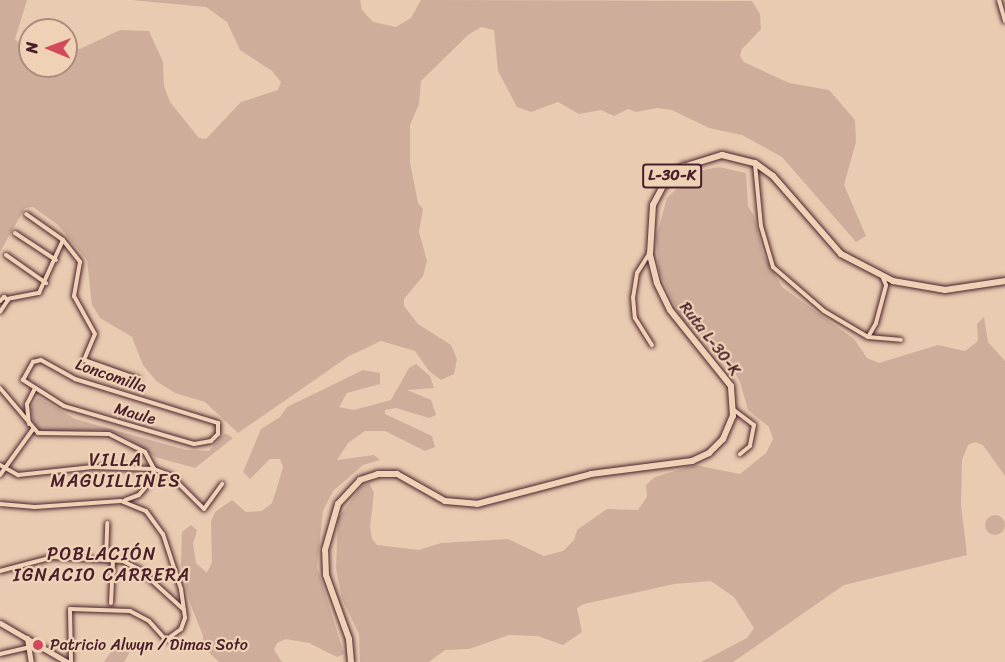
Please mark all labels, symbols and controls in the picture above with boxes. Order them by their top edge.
north arrow [18,18,78,78]
text: N [17,42,46,54]
road number: L-30-K [642,164,702,188]
street label: Ruta L-30-K [675,298,745,380]
street label: Loncomilla [73,355,149,397]
street label: Maule [112,399,158,429]
district label: VILLA MAGUILLINES [52,450,180,492]
district label: POBLACIÓN IGNACIO CARRERA [14,544,190,586]
place label: Patricio Alwyn / Dimas Soto [50,635,249,655]
marker: Patricio Alwyn / Dimas Soto [31,638,45,652]

